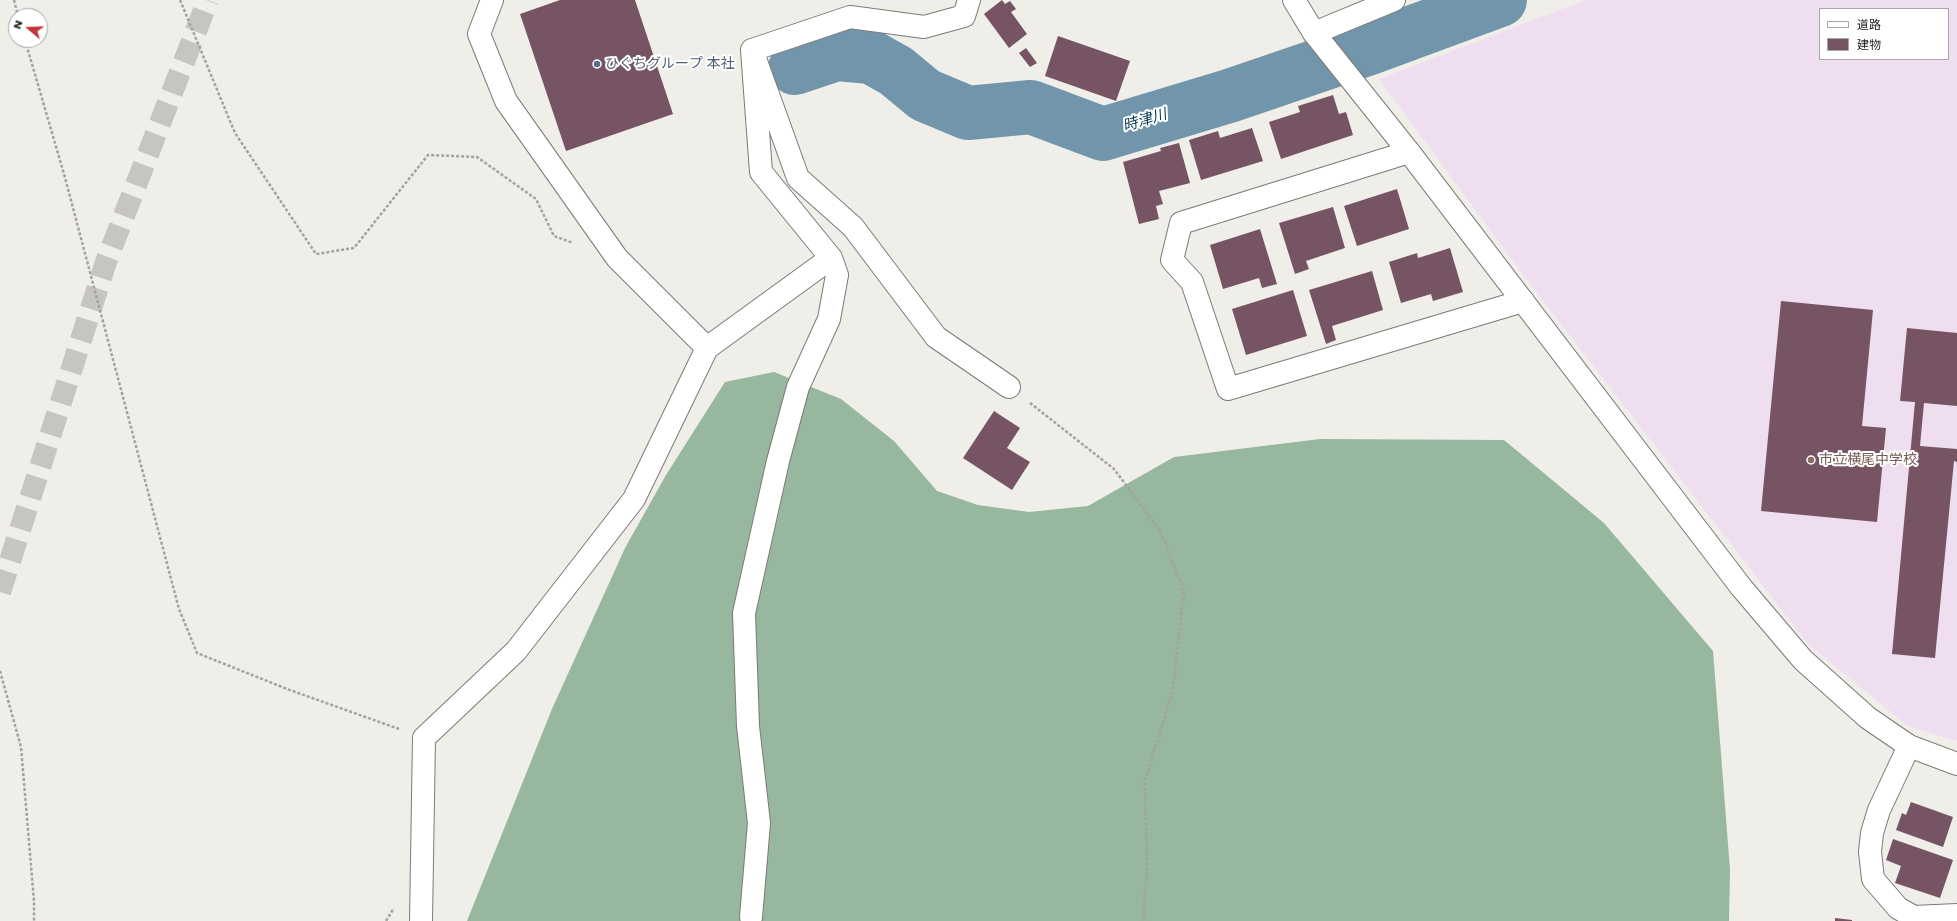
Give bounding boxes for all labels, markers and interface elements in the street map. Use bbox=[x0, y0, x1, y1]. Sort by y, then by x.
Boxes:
north arrow bbox=[8, 8, 48, 48]
legend bbox=[1819, 8, 1949, 60]
text: 道路 bbox=[1857, 16, 1881, 33]
text: N bbox=[9, 18, 27, 31]
text: 建物 bbox=[1857, 36, 1881, 53]
place label: ひぐちグループ 本社 bbox=[605, 56, 735, 72]
marker: ひぐちグループ 本社 bbox=[592, 59, 602, 69]
water label: 時津川 bbox=[1121, 106, 1169, 136]
place label: 市立横尾中学校 bbox=[1819, 452, 1917, 468]
marker: 市立横尾中学校 bbox=[1806, 455, 1816, 465]

